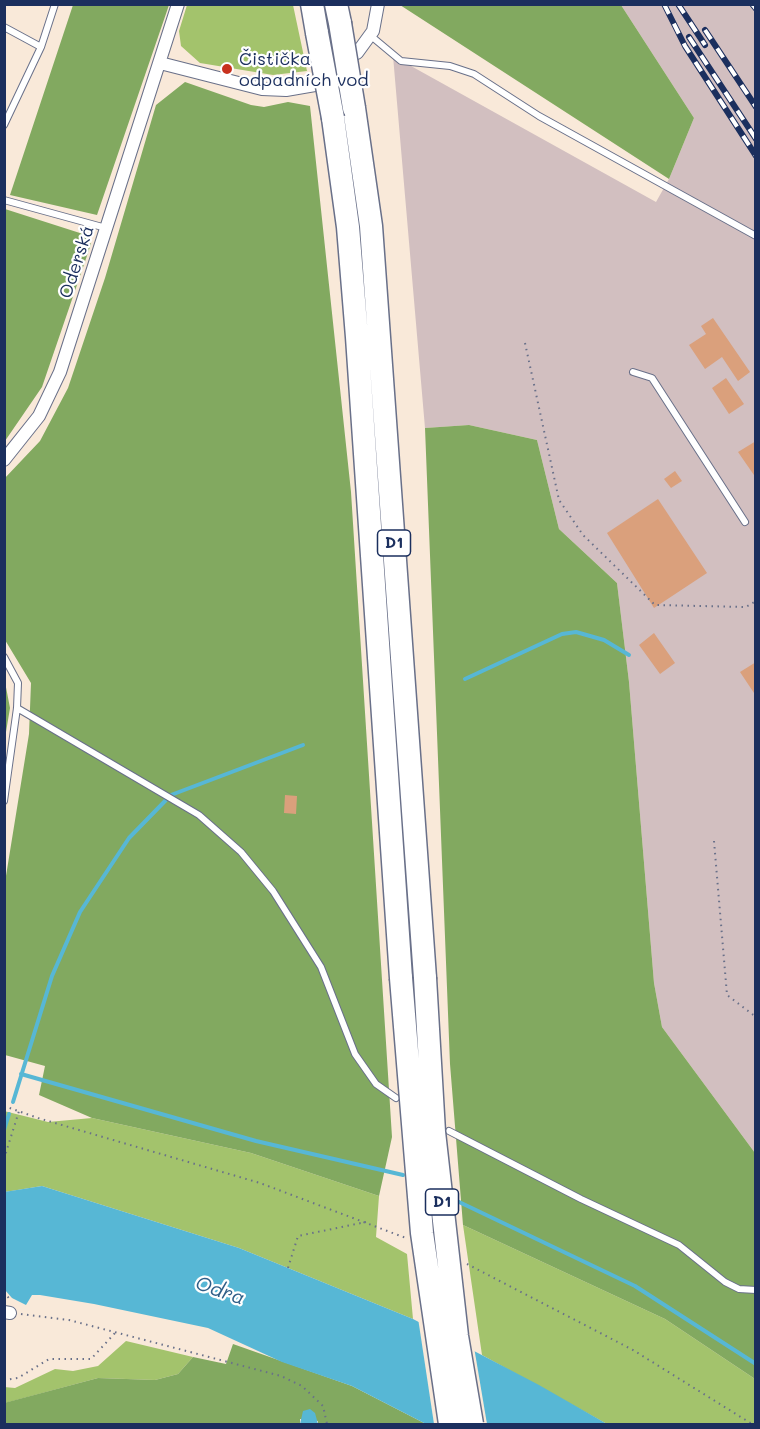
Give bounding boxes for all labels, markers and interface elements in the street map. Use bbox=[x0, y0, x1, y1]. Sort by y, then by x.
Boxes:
place label: Čistička odpadních vod bbox=[239, 48, 369, 90]
marker: Čistička odpadních vod bbox=[220, 62, 234, 76]
street label: Oderská bbox=[55, 223, 99, 301]
road number: D1 bbox=[378, 530, 410, 556]
road number: D1 bbox=[426, 1189, 458, 1215]
water label: Odra bbox=[192, 1271, 248, 1311]

